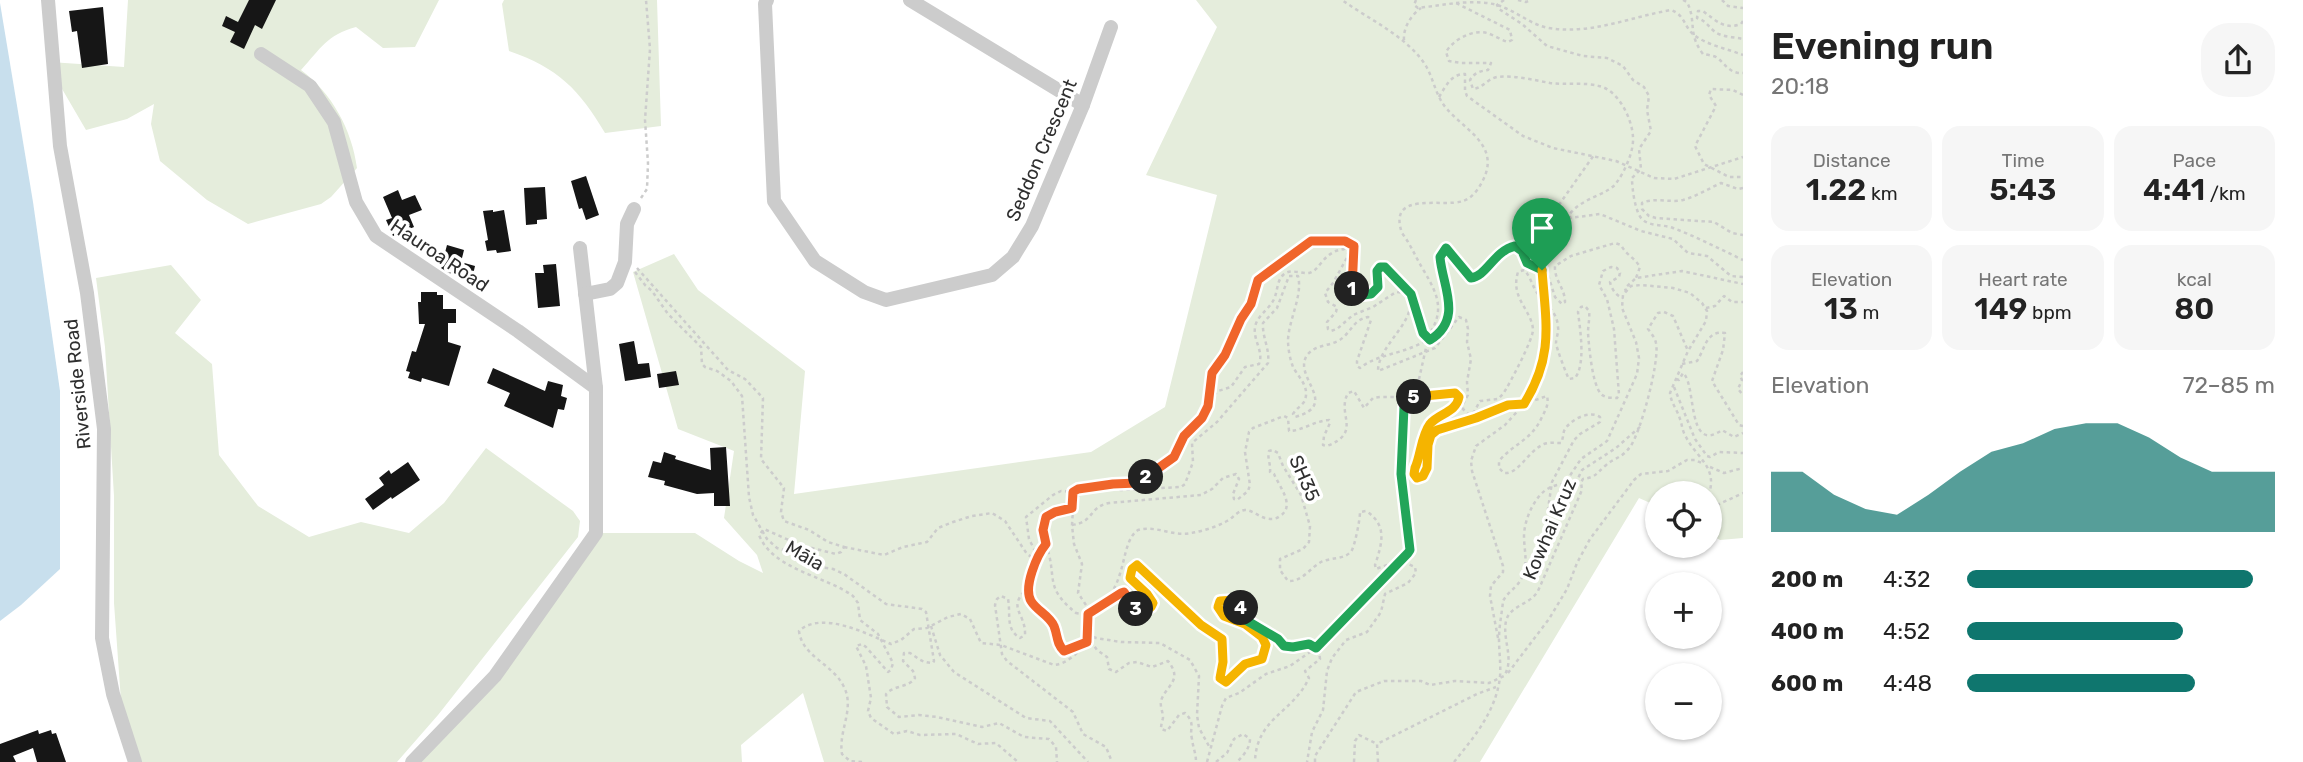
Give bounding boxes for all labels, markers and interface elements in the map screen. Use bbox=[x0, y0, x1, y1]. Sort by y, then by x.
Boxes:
text: Evening run bbox=[1771, 23, 1994, 69]
button: share bbox=[2201, 23, 2275, 97]
text: 20:18 bbox=[1771, 72, 1829, 100]
street label: Seddon Crescent bbox=[1001, 75, 1082, 225]
text: Distance bbox=[1813, 149, 1891, 172]
text: Time bbox=[2001, 149, 2045, 172]
text: Pace bbox=[2173, 149, 2216, 172]
text: 1.22 bbox=[1806, 172, 1866, 208]
text: 5:43 bbox=[1990, 172, 2056, 208]
text: 4:41 bbox=[2143, 172, 2205, 208]
text: km bbox=[1866, 182, 1898, 205]
text: /km bbox=[2205, 182, 2246, 205]
pin bbox=[1512, 198, 1572, 270]
icon: arrive bbox=[1523, 209, 1561, 247]
street label: Hauroa Road bbox=[386, 214, 493, 297]
text: Elevation bbox=[1811, 268, 1892, 291]
text: Heart rate bbox=[1978, 268, 2068, 291]
text: kcal bbox=[2177, 268, 2212, 291]
pin: 1 bbox=[1334, 272, 1370, 306]
text: 1 bbox=[1347, 277, 1356, 300]
text: 13 bbox=[1824, 291, 1858, 327]
text: 149 bbox=[1974, 291, 2027, 327]
text: 80 bbox=[2174, 291, 2214, 327]
text: m bbox=[1858, 301, 1879, 324]
text: bpm bbox=[2027, 301, 2072, 324]
street label: Riverside Road bbox=[59, 318, 96, 450]
text: Elevation bbox=[1771, 371, 1870, 399]
text: 72–85 m bbox=[2183, 371, 2275, 399]
pin: 5 bbox=[1396, 380, 1432, 414]
text: 5 bbox=[1407, 385, 1420, 408]
street label: SH35 bbox=[1284, 452, 1325, 505]
pin: 2 bbox=[1128, 460, 1164, 494]
text: 2 bbox=[1139, 465, 1152, 488]
street label: Kowhai Kruz bbox=[1518, 475, 1581, 583]
map controls bbox=[1645, 481, 1722, 740]
button: locate bbox=[1645, 481, 1722, 558]
street label: Māia bbox=[781, 535, 828, 576]
text: 200 m bbox=[1771, 565, 1843, 593]
text: 4:32 bbox=[1883, 565, 1931, 593]
button: + bbox=[1645, 572, 1722, 649]
pin: 4 bbox=[1224, 590, 1258, 626]
pin: 3 bbox=[1118, 592, 1154, 626]
text: 4 bbox=[1234, 596, 1247, 619]
text: 3 bbox=[1129, 597, 1142, 620]
text: 400 m bbox=[1771, 617, 1844, 645]
text: 4:52 bbox=[1883, 617, 1930, 645]
button: − bbox=[1645, 663, 1722, 740]
text: 600 m bbox=[1771, 669, 1843, 697]
text: 4:48 bbox=[1883, 669, 1932, 697]

